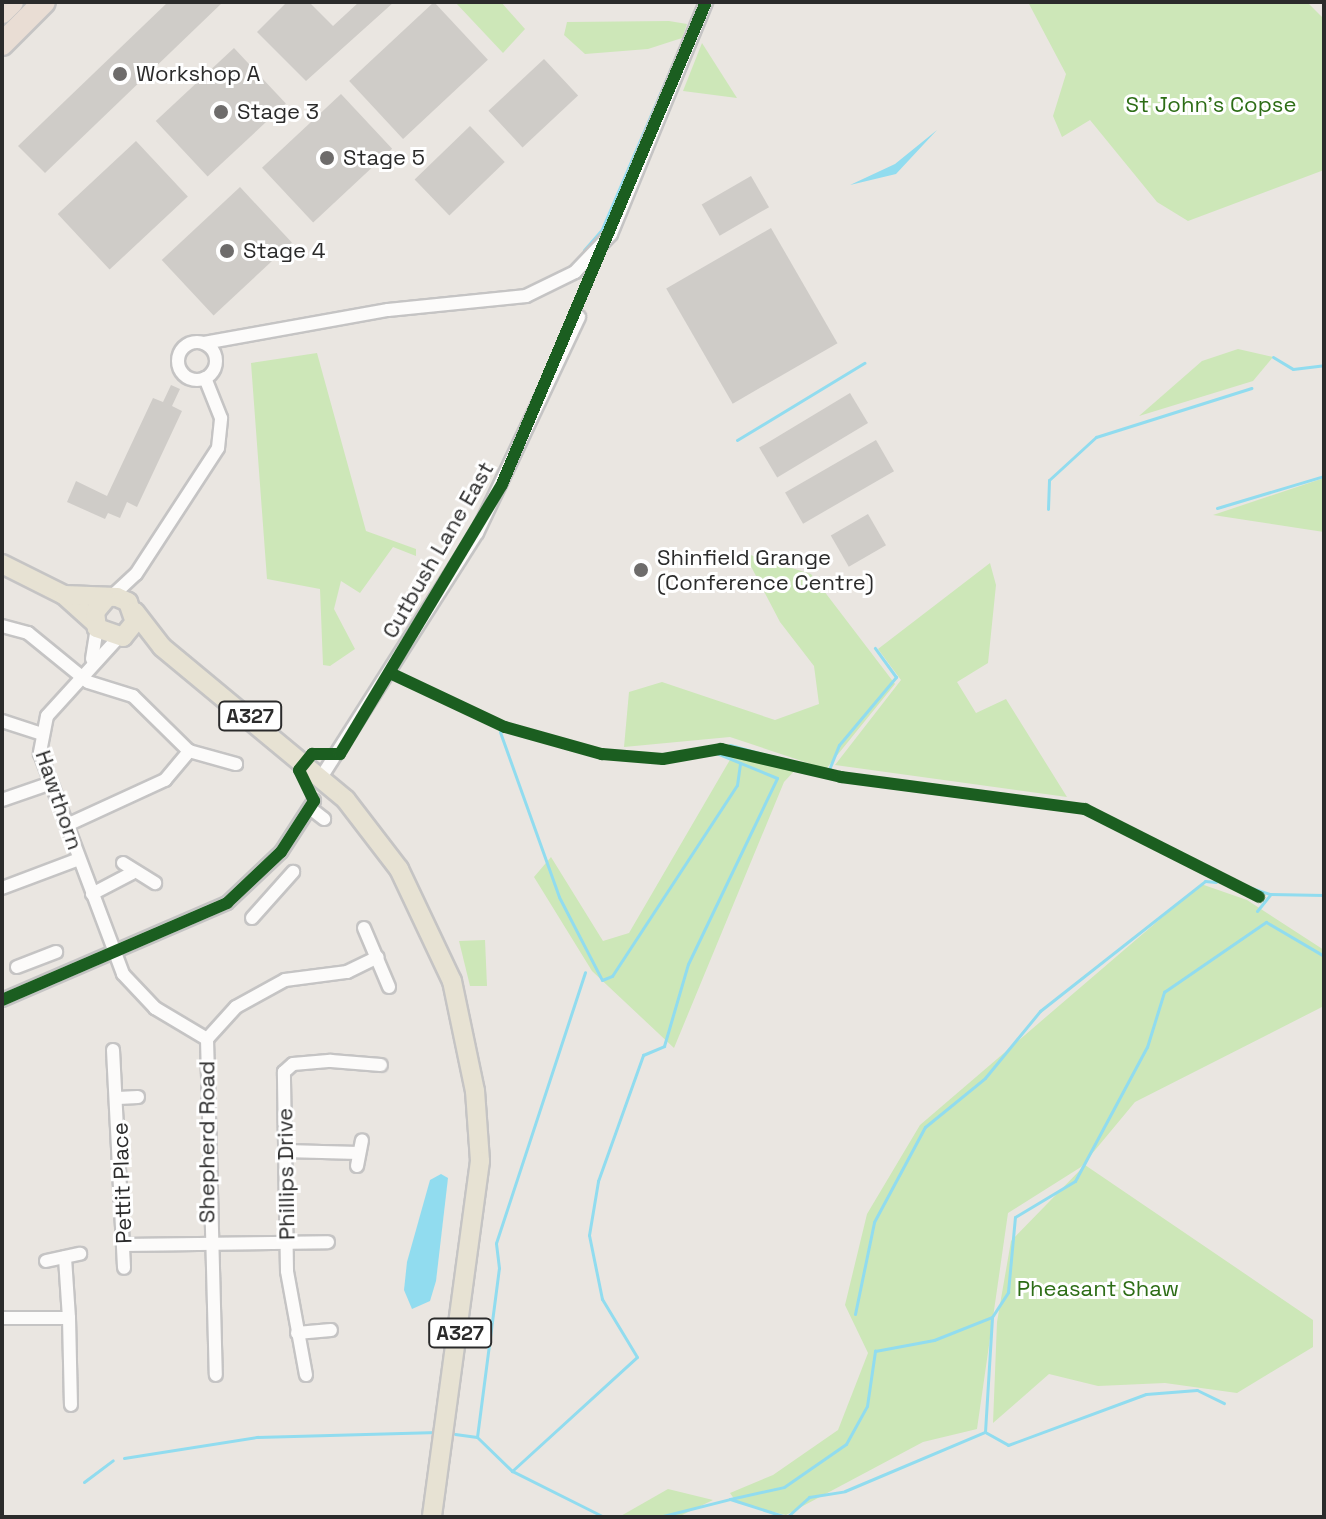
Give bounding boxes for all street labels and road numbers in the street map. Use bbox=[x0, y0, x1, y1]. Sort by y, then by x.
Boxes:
street label: Cutbush Lane East bbox=[377, 457, 499, 643]
road number: A327 bbox=[218, 700, 282, 732]
street label: Hawthorn bbox=[30, 747, 88, 853]
street label: Shepherd Road bbox=[194, 1061, 220, 1223]
street label: Phillips Drive bbox=[272, 1108, 300, 1240]
street label: Pettit Place bbox=[107, 1122, 137, 1244]
road number: A327 bbox=[428, 1317, 492, 1349]

